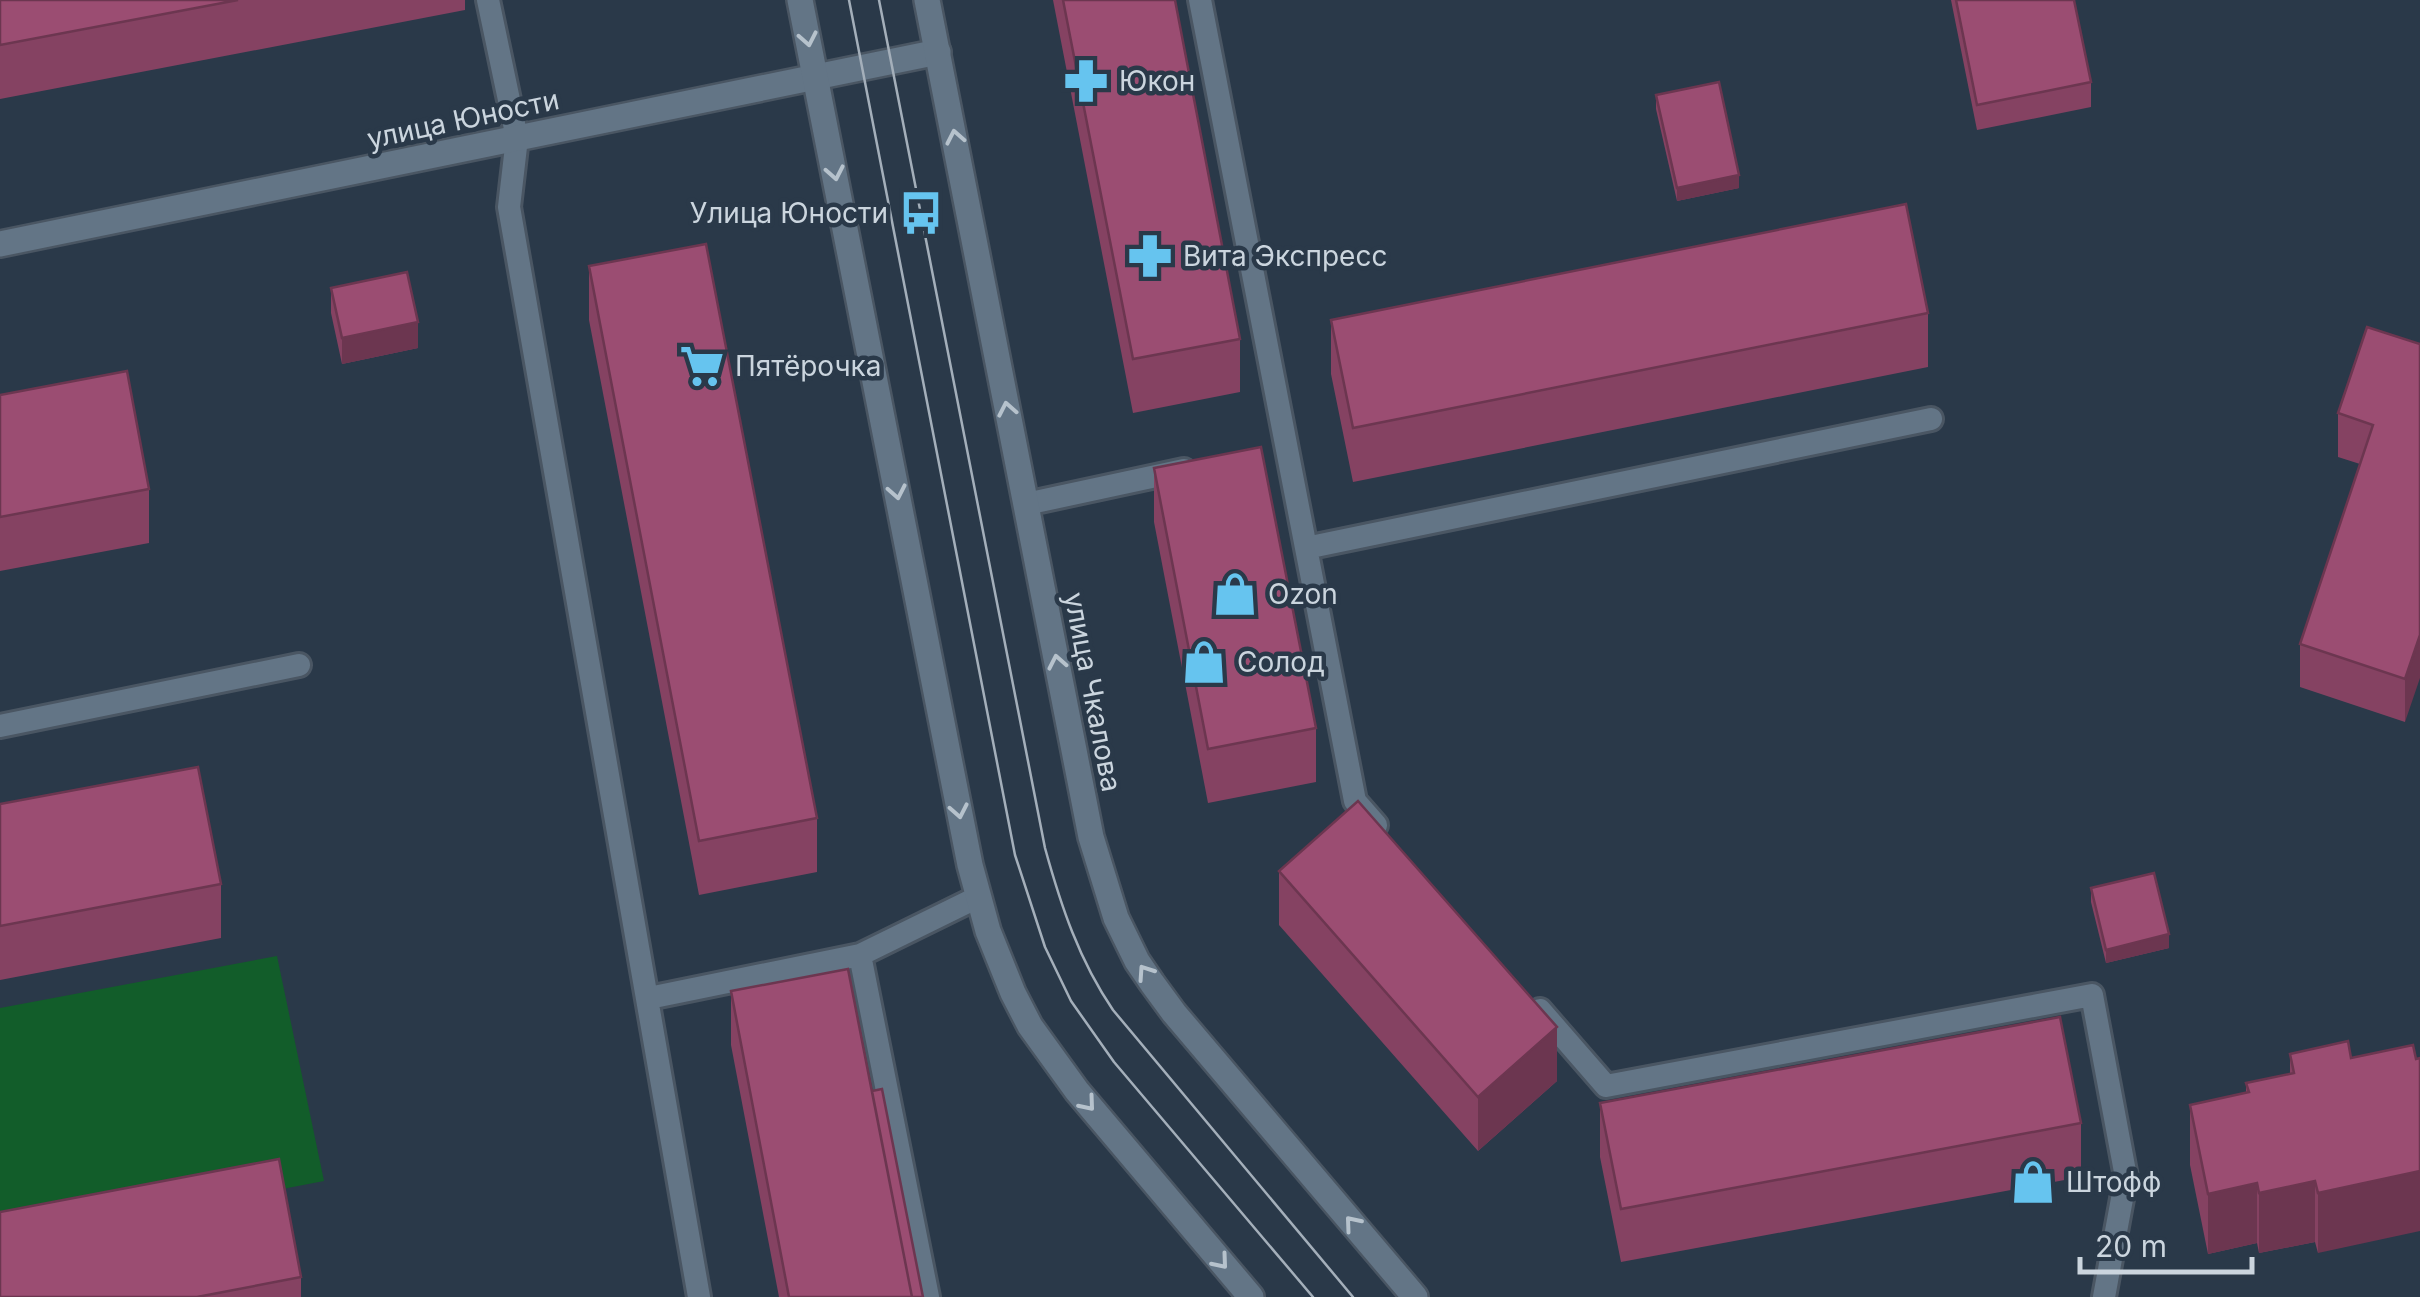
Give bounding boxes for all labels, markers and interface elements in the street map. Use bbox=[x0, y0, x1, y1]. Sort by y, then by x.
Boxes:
one-way arrow bbox=[797, 31, 818, 47]
pharmacy icon: Юкон bbox=[1062, 57, 1110, 105]
place label: Юкон bbox=[1119, 64, 1195, 98]
street label: улица Юности bbox=[364, 82, 562, 156]
one-way arrow bbox=[945, 129, 966, 146]
one-way arrow bbox=[823, 164, 844, 181]
bus stop icon: Улица Юности bbox=[897, 189, 945, 237]
place label: Улица Юности bbox=[690, 196, 888, 230]
pharmacy icon: Вита Экспресс bbox=[1126, 232, 1174, 280]
place label: Вита Экспресс bbox=[1183, 239, 1387, 273]
supermarket icon: Пятёрочка bbox=[678, 342, 726, 390]
place label: Пятёрочка bbox=[735, 349, 882, 383]
one-way arrow bbox=[997, 401, 1018, 417]
one-way arrow bbox=[886, 484, 907, 500]
shop icon: Ozon bbox=[1211, 570, 1259, 618]
place label: Ozon bbox=[1268, 577, 1338, 611]
street label: улица Чкалова bbox=[1057, 589, 1129, 795]
shop icon: Солод bbox=[1180, 638, 1228, 686]
place label: Солод bbox=[1237, 645, 1325, 679]
one-way arrow bbox=[1047, 654, 1068, 671]
one-way arrow bbox=[948, 802, 969, 819]
one-way arrow bbox=[1139, 965, 1157, 984]
one-way arrow bbox=[1076, 1093, 1094, 1111]
shop icon: Штофф bbox=[2009, 1158, 2057, 1206]
place label: Штофф bbox=[2066, 1165, 2161, 1199]
scale bar bbox=[2080, 1212, 2252, 1274]
one-way arrow bbox=[1346, 1216, 1364, 1234]
text: 20 m bbox=[2095, 1228, 2167, 1264]
one-way arrow bbox=[1210, 1250, 1228, 1269]

